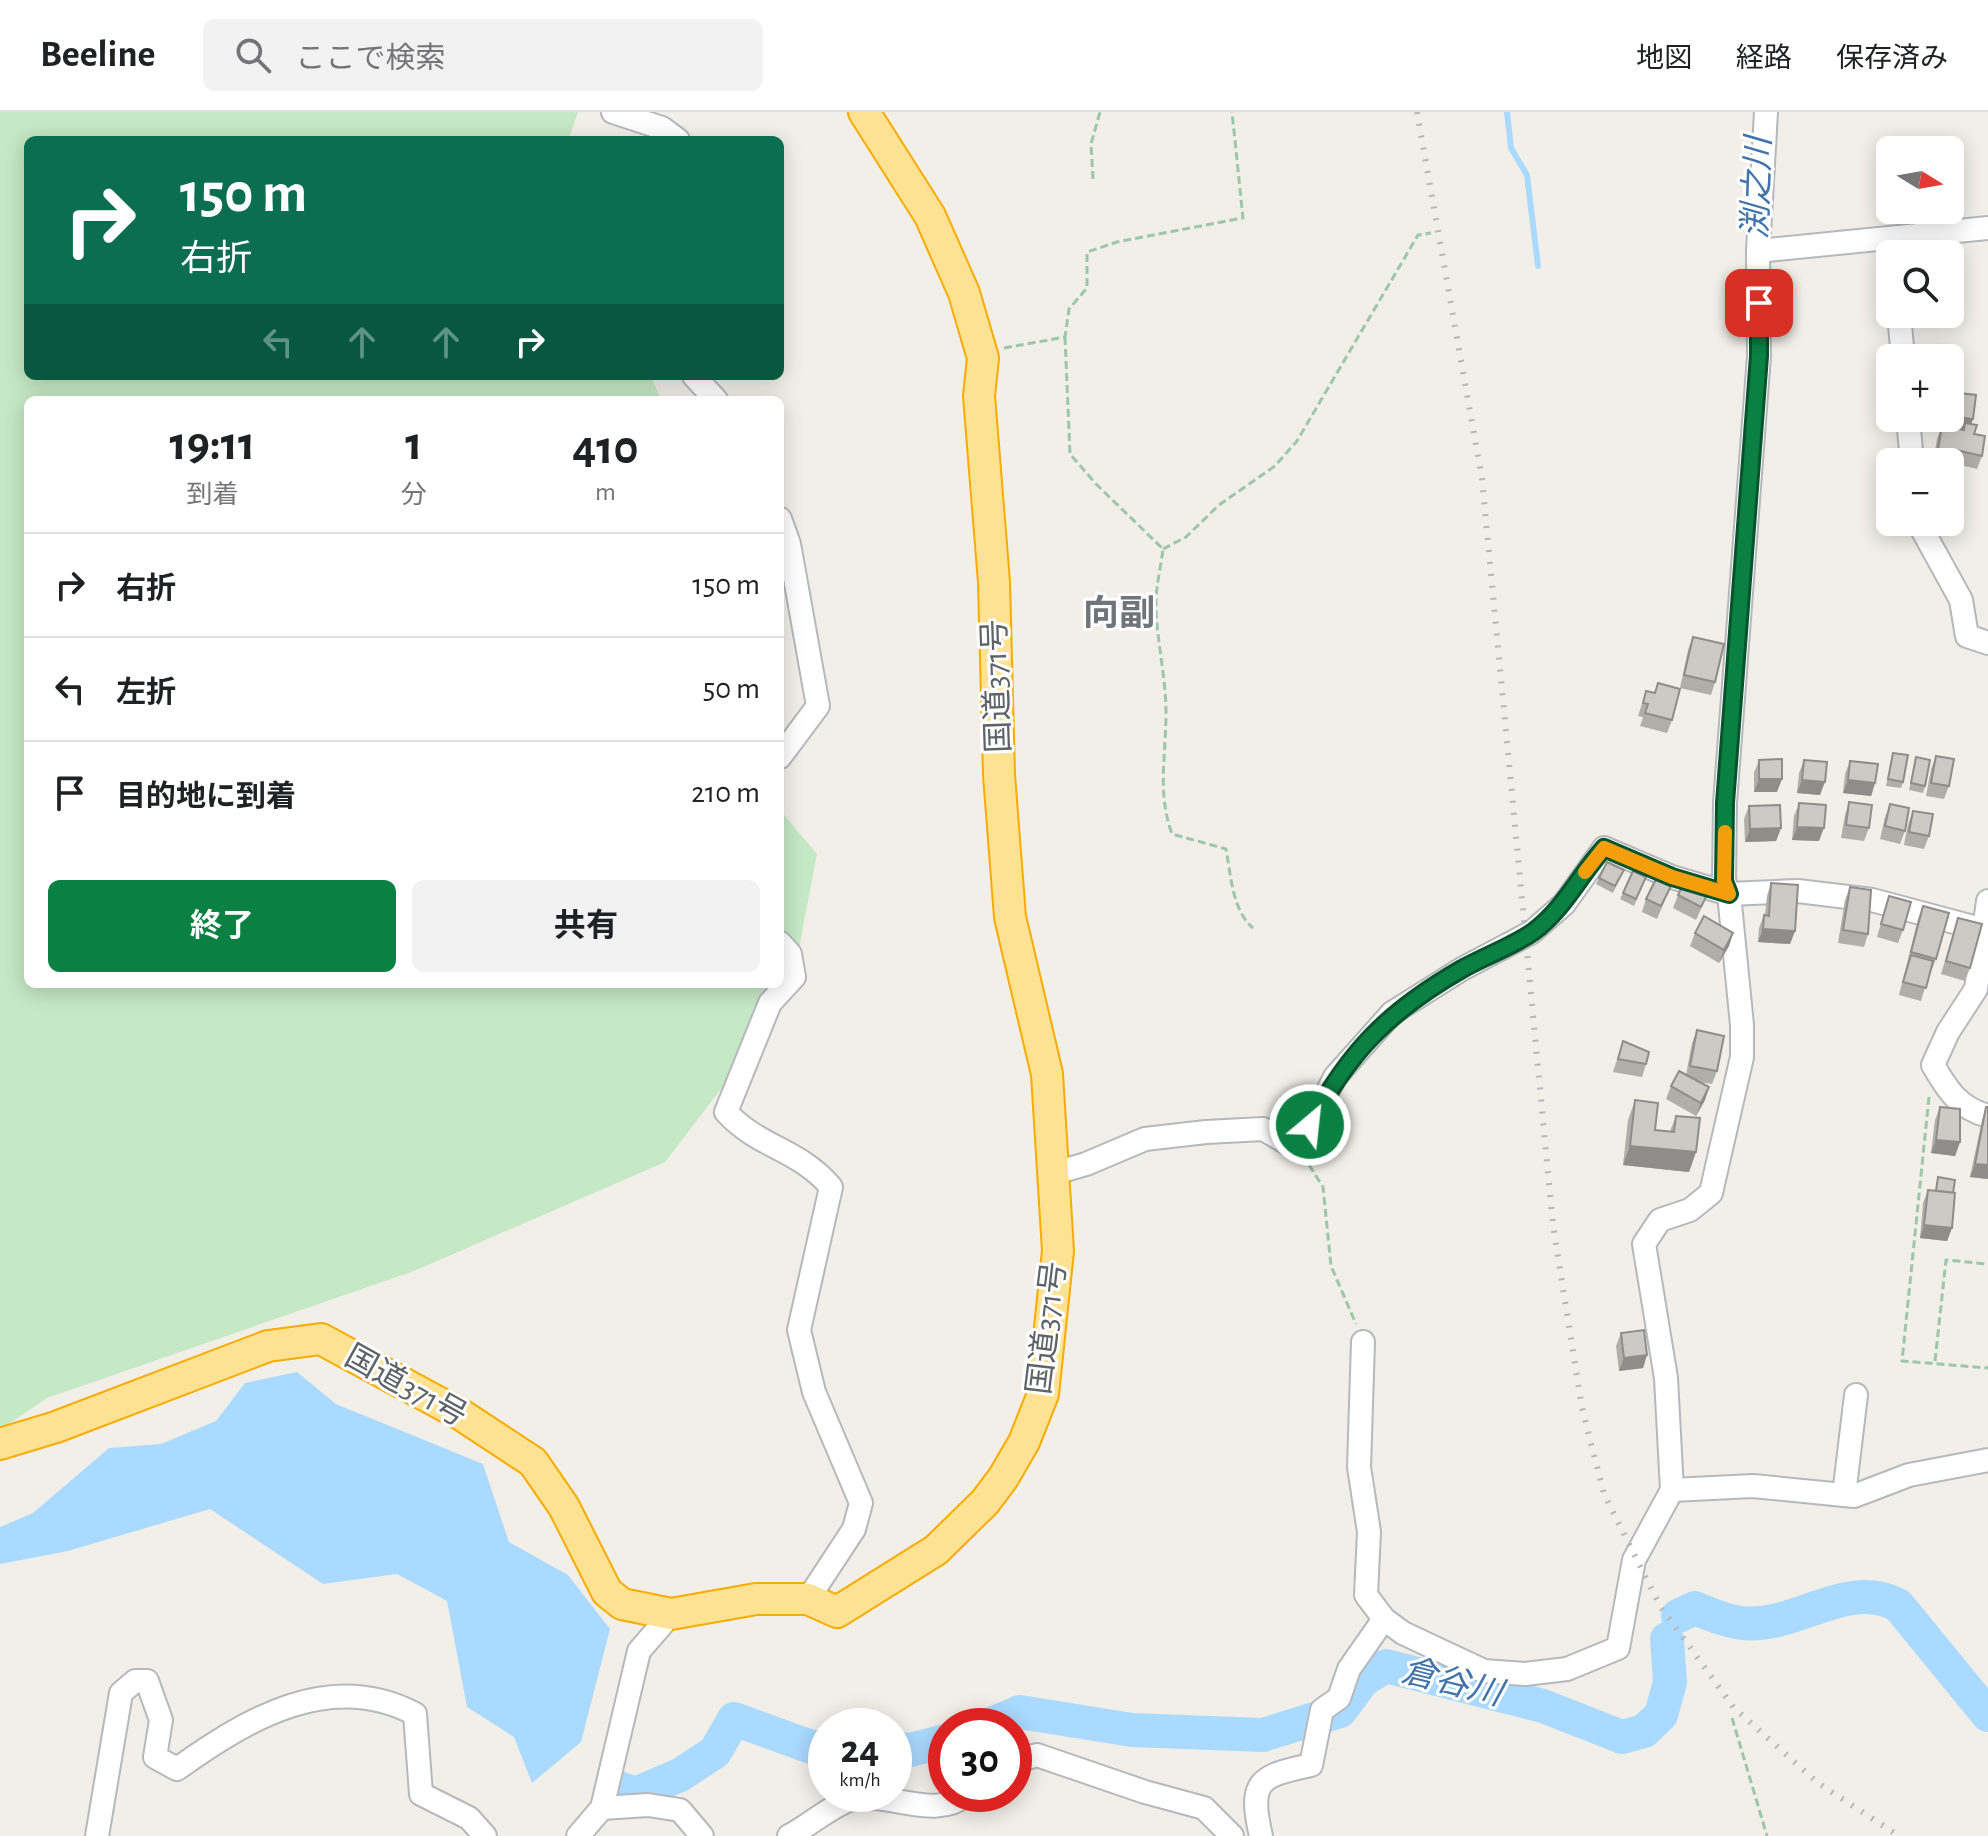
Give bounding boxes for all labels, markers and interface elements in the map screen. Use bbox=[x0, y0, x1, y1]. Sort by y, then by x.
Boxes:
search box bbox=[203, 19, 763, 91]
icon: search bbox=[231, 33, 275, 77]
text: Beeline bbox=[40, 36, 155, 74]
text: ここで検索 bbox=[295, 44, 445, 74]
text: 地図 bbox=[1636, 45, 1692, 73]
text: 経路 bbox=[1736, 45, 1792, 73]
text: 保存済み bbox=[1836, 45, 1948, 73]
water label: 渕之川 bbox=[1737, 133, 1777, 240]
north arrow bbox=[1876, 136, 1964, 224]
map controls bbox=[1876, 136, 1964, 536]
text: 150 m bbox=[180, 166, 307, 222]
icon: right bbox=[48, 168, 152, 272]
button: search bbox=[1876, 240, 1964, 328]
text: 右折 bbox=[180, 241, 252, 277]
pin bbox=[1725, 269, 1793, 337]
icon: arrive bbox=[1737, 281, 1781, 325]
icon: left bbox=[256, 320, 300, 364]
icon: ahead bbox=[340, 320, 384, 364]
icon: ahead bbox=[424, 320, 468, 364]
icon: right bbox=[508, 320, 552, 364]
button: + bbox=[1876, 344, 1964, 432]
text: 19:11 bbox=[169, 421, 255, 469]
text: 1 bbox=[405, 421, 422, 469]
text: 410 bbox=[572, 425, 639, 473]
button: − bbox=[1876, 448, 1964, 536]
text: m bbox=[595, 479, 616, 505]
text: 到着 bbox=[186, 482, 238, 508]
text: 分 bbox=[401, 482, 427, 508]
icon: right bbox=[48, 563, 92, 607]
text: 150 m bbox=[692, 570, 760, 600]
text: 右折 bbox=[116, 574, 176, 604]
district label: 向副 bbox=[1083, 594, 1155, 632]
street label: 国道371号 bbox=[977, 619, 1015, 753]
icon: left bbox=[48, 667, 92, 711]
text: 50 m bbox=[703, 674, 760, 704]
text: 左折 bbox=[116, 678, 176, 708]
icon: arrive bbox=[48, 771, 92, 815]
text: 210 m bbox=[691, 778, 760, 808]
text: 目的地に到着 bbox=[116, 782, 296, 812]
button: 終了 bbox=[48, 880, 396, 972]
button: 共有 bbox=[412, 880, 760, 972]
position arrow bbox=[1268, 1083, 1352, 1167]
street label: 国道371号 bbox=[1021, 1260, 1071, 1396]
street label: 国道371号 bbox=[340, 1338, 473, 1432]
water label: 倉谷川 bbox=[1398, 1652, 1509, 1713]
speed limit sign: 30 bbox=[928, 1708, 1032, 1812]
text: 24 bbox=[841, 1730, 879, 1770]
text: km/h bbox=[839, 1770, 881, 1790]

